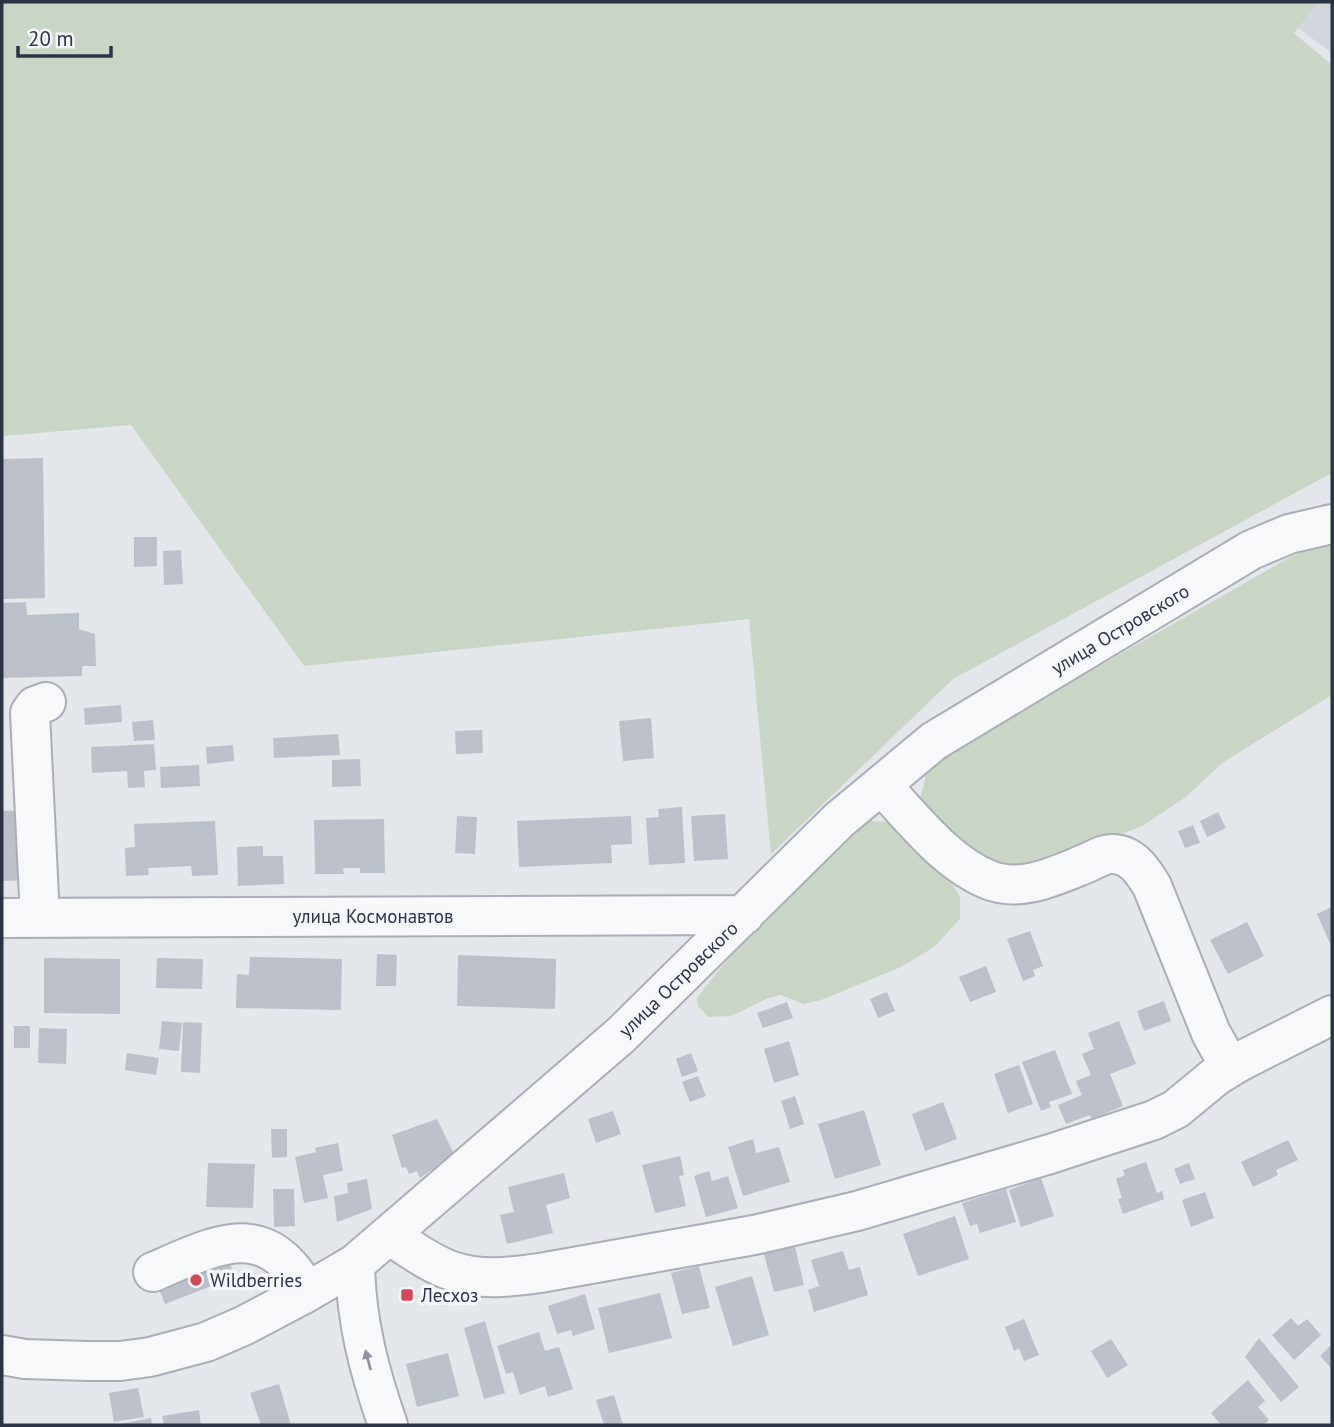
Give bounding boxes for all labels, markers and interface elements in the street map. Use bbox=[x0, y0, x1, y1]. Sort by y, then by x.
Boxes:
scale bar bbox=[18, 14, 110, 58]
text: 20 m bbox=[28, 25, 74, 52]
street label: улица Островского bbox=[1047, 578, 1193, 680]
street label: улица Космонавтов bbox=[292, 904, 454, 928]
street label: улица Островского bbox=[613, 916, 743, 1042]
place label: Wildberries bbox=[210, 1268, 302, 1292]
marker: Wildberries bbox=[188, 1272, 204, 1288]
place label: Лесхоз bbox=[420, 1283, 479, 1307]
marker: Лесхоз bbox=[399, 1287, 415, 1303]
one-way arrow bbox=[362, 1349, 373, 1371]

